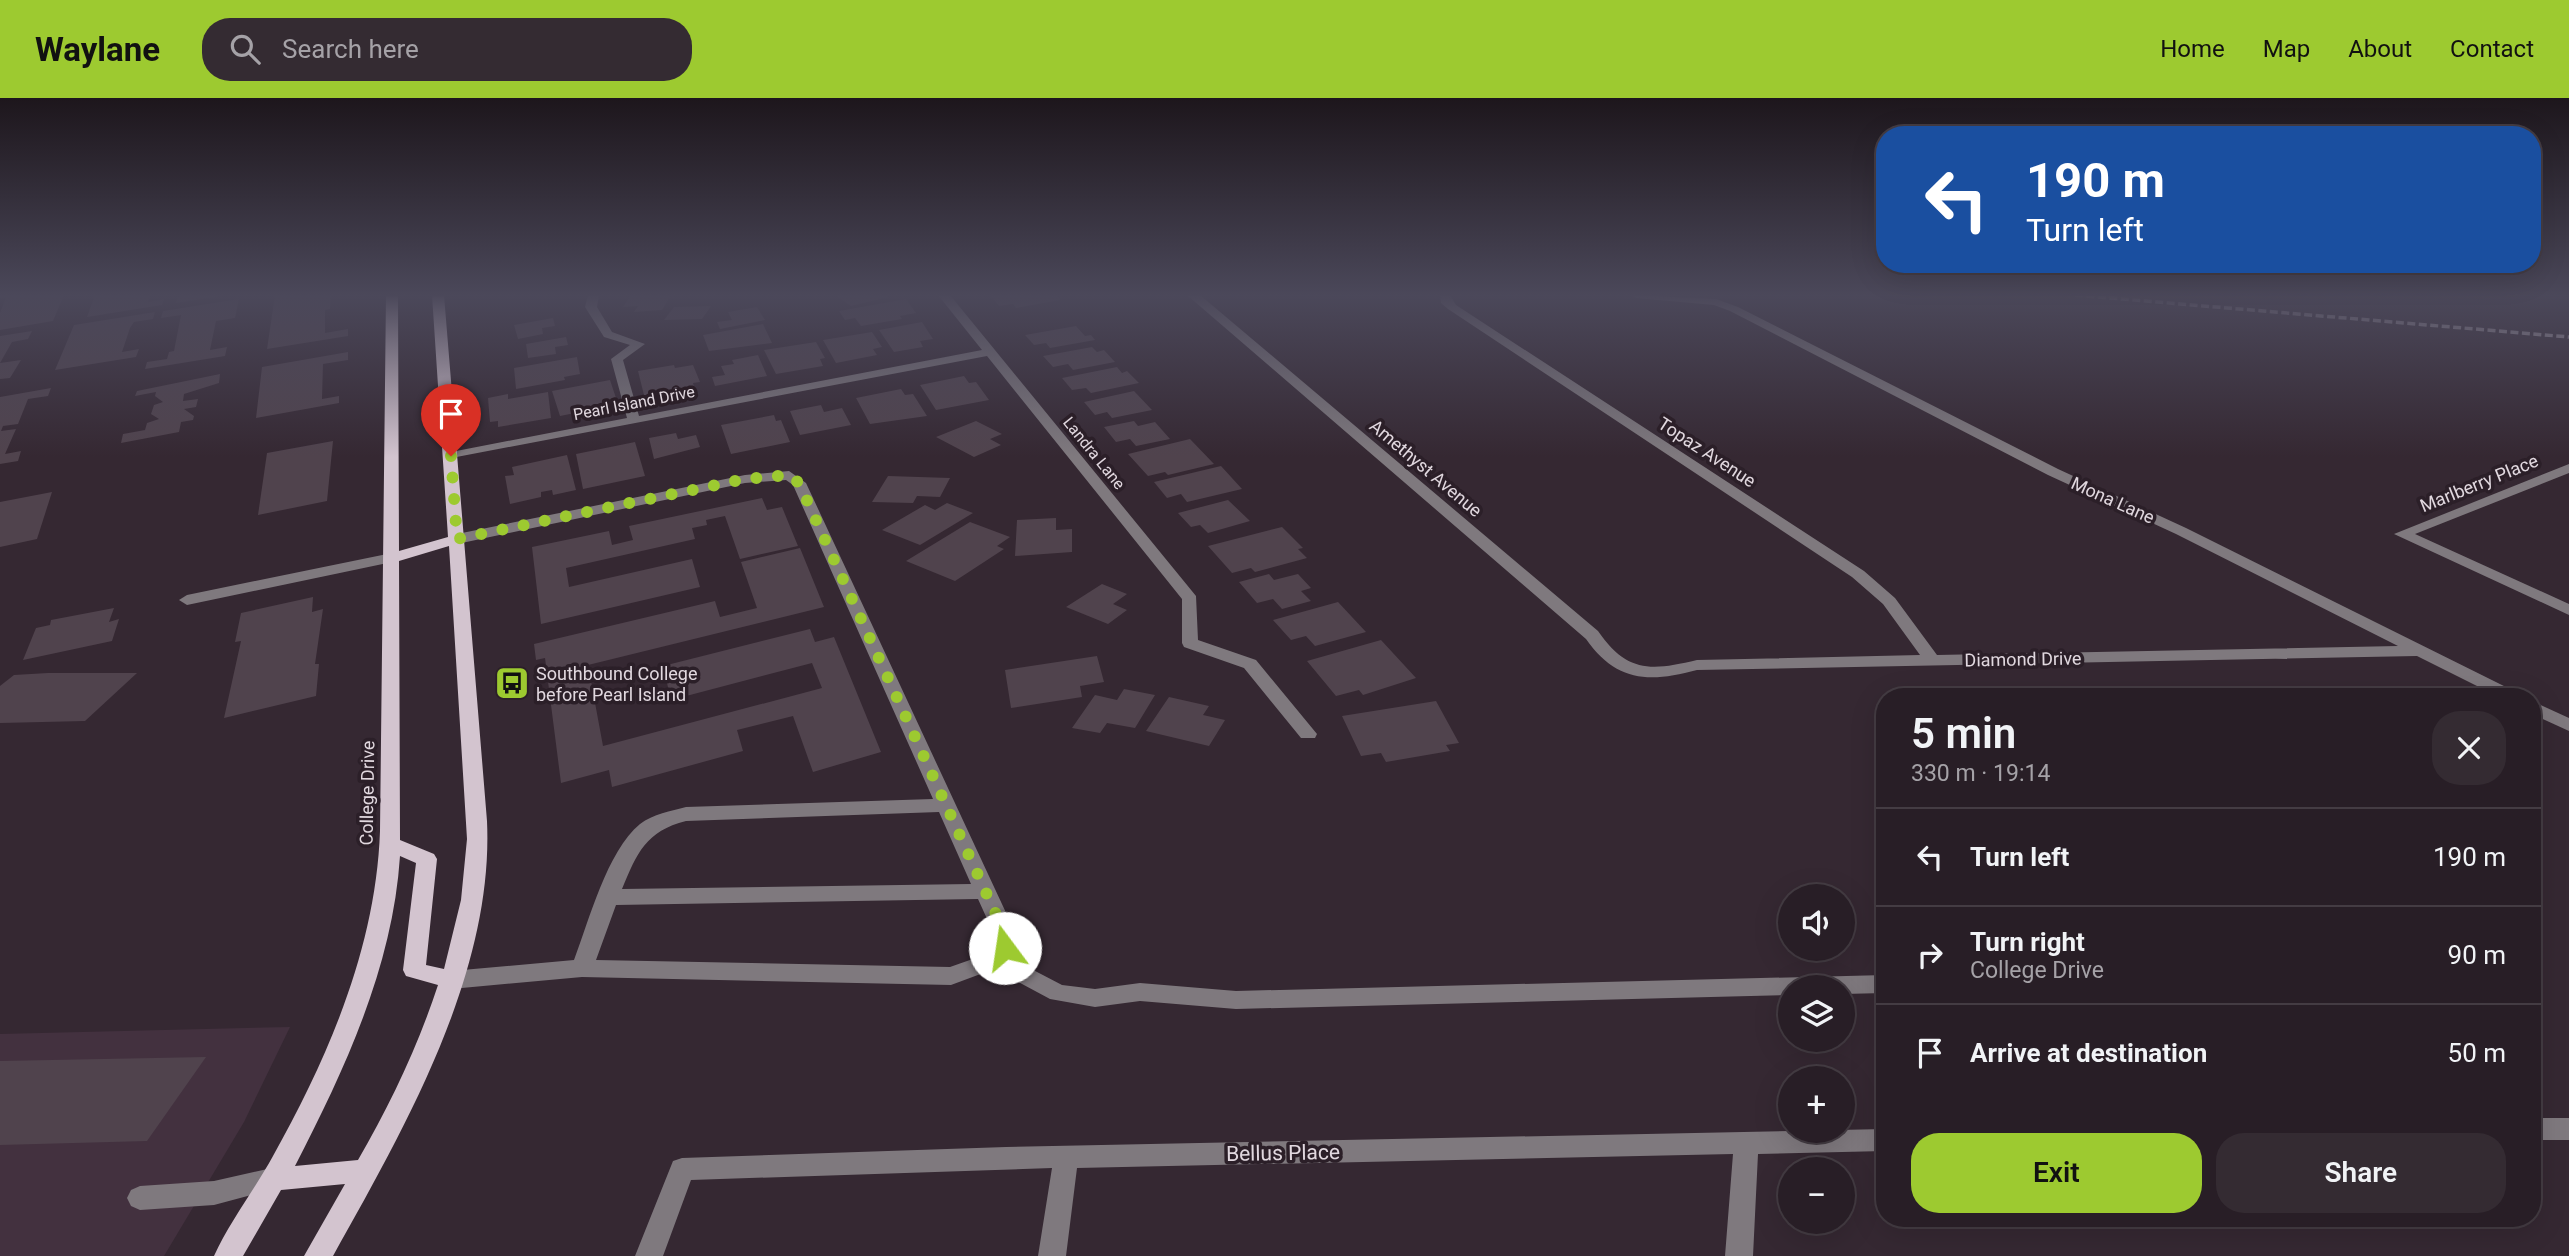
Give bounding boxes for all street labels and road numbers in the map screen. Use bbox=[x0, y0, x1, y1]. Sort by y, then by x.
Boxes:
street label: Pearl Island Drive bbox=[572, 382, 696, 424]
street label: Landra Lane bbox=[1059, 413, 1129, 493]
street label: Topaz Avenue bbox=[1654, 413, 1760, 491]
street label: Amethyst Avenue bbox=[1366, 415, 1486, 521]
street label: Marlberry Place bbox=[2417, 450, 2541, 516]
street label: Mona Lane bbox=[2068, 472, 2158, 528]
street label: Diamond Drive bbox=[1964, 647, 2082, 671]
street label: College Drive bbox=[356, 740, 378, 846]
street label: Bellus Place bbox=[1226, 1140, 1340, 1166]

